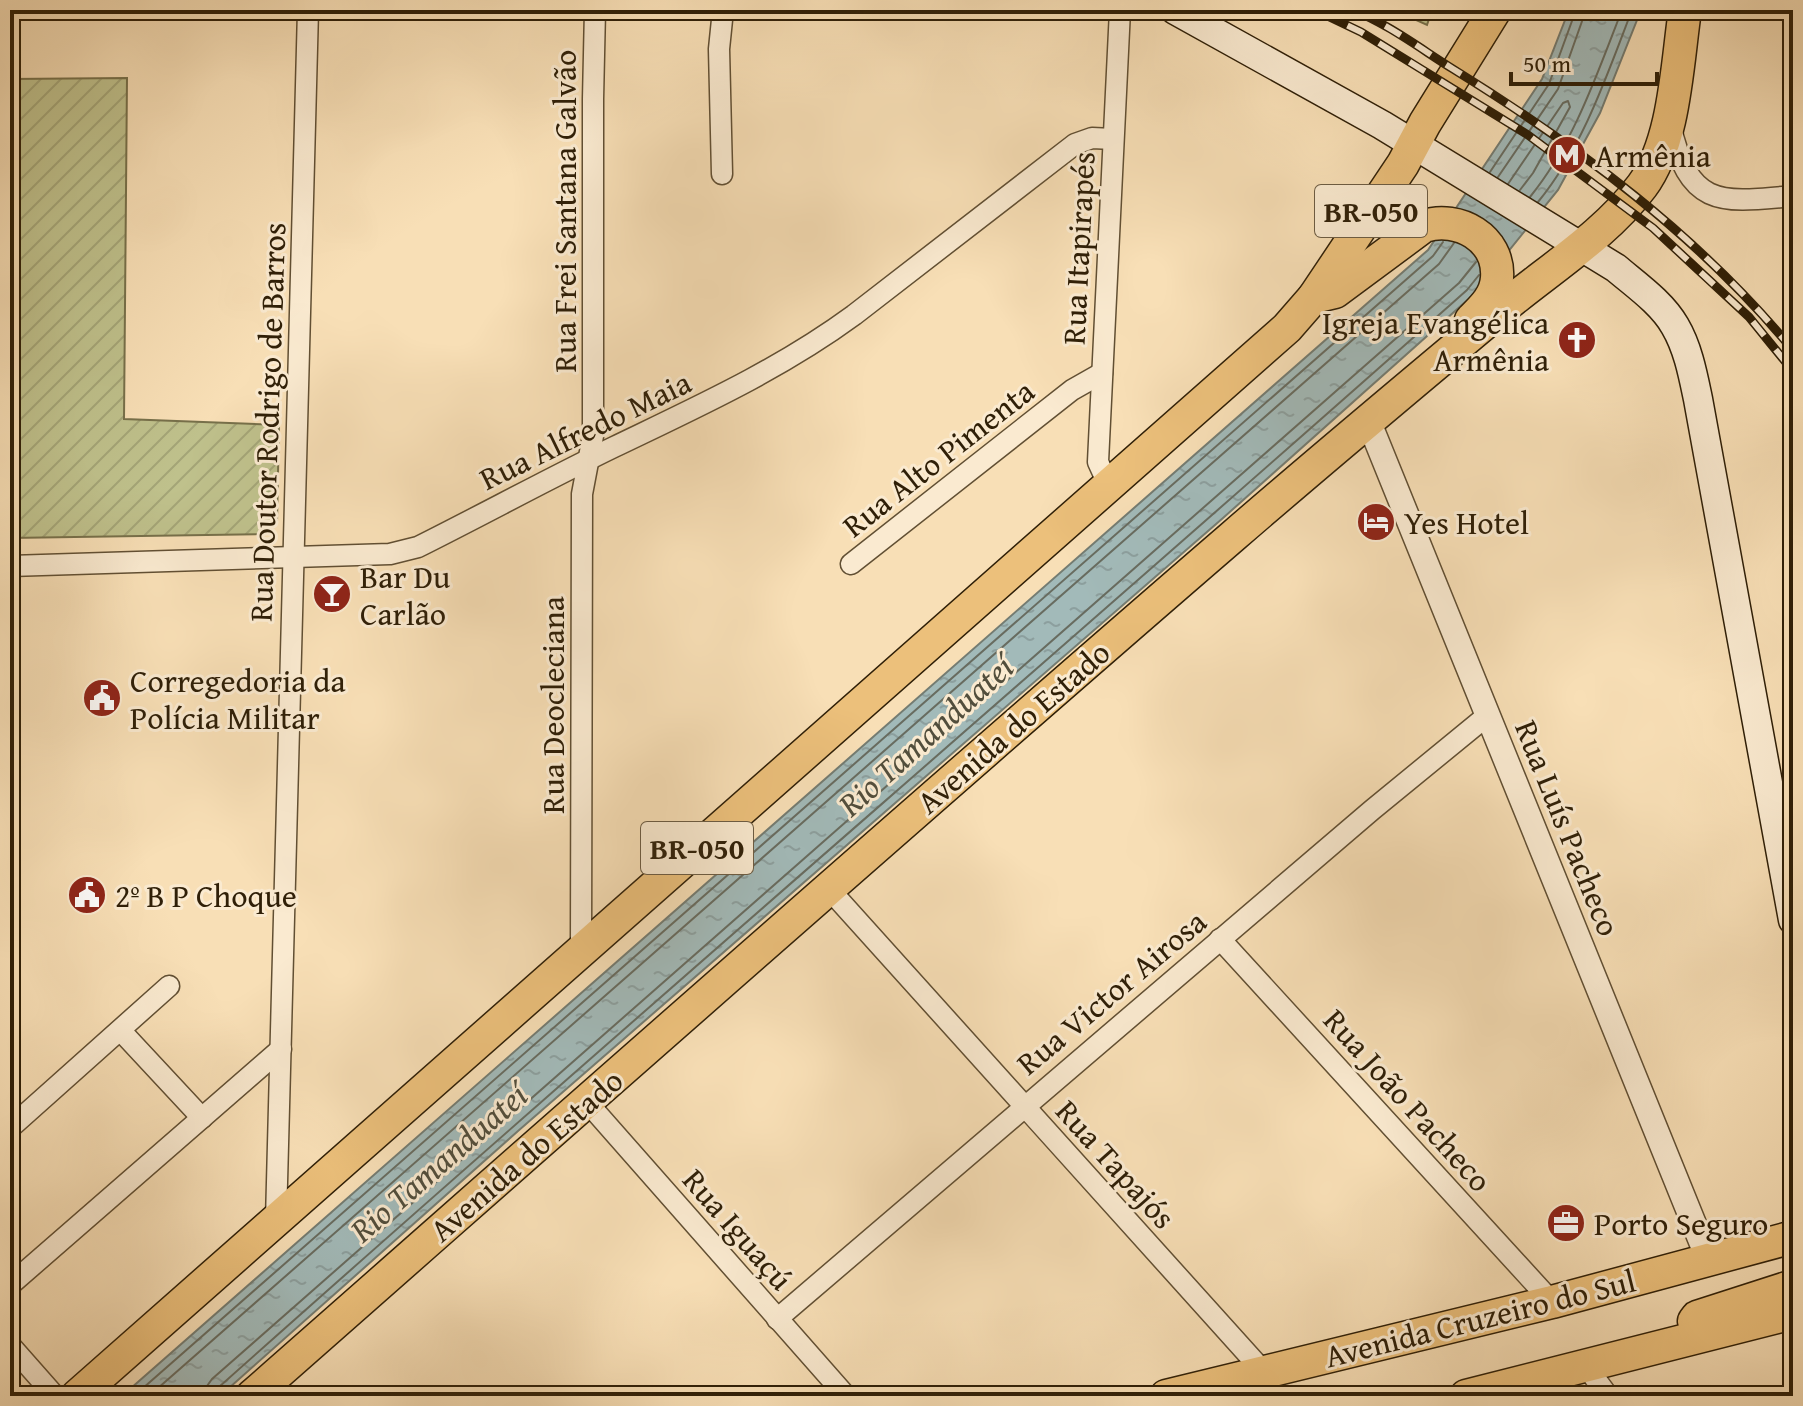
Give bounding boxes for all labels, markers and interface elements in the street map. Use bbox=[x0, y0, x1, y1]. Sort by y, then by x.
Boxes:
scale bar bbox=[1511, 36, 1657, 86]
text: 50 m bbox=[1523, 46, 1571, 81]
street label: Rua Frei Santana Galvão bbox=[541, 50, 588, 372]
place label: Armênia bbox=[1595, 132, 1711, 179]
metro station icon: Armênia bbox=[1546, 134, 1588, 176]
street label: Rua Itapirapés bbox=[1049, 150, 1107, 346]
road number: BR-050 bbox=[1315, 185, 1427, 237]
street label: Rua Doutor Rodrigo de Barros bbox=[237, 222, 297, 622]
place label: Igreja Evangélica Armênia bbox=[1322, 299, 1549, 383]
church icon: Igreja Evangélica Armênia bbox=[1556, 319, 1598, 361]
street label: Rua Alfredo Maia bbox=[471, 358, 699, 502]
street label: Rua Alto Pimenta bbox=[832, 368, 1044, 548]
place label: Yes Hotel bbox=[1404, 499, 1529, 546]
hotel icon: Yes Hotel bbox=[1355, 501, 1397, 543]
place label: Bar Du Carlão bbox=[360, 553, 451, 637]
bar icon: Bar Du Carlão bbox=[311, 573, 353, 615]
street label: Rua Deocleciana bbox=[529, 596, 576, 814]
street label: Avenida do Estado bbox=[906, 629, 1120, 825]
water label: Rio Tamanduateí bbox=[826, 641, 1026, 828]
place label: Corregedoria da Polícia Militar bbox=[130, 657, 346, 741]
public building icon: Corregedoria da Polícia Militar bbox=[81, 677, 123, 719]
street label: Rua Luís Pacheco bbox=[1503, 713, 1633, 943]
road number: BR-050 bbox=[641, 822, 753, 874]
place label: 2º B P Choque bbox=[115, 872, 297, 919]
public building icon: 2º B P Choque bbox=[66, 874, 108, 916]
street label: Rua Victor Airosa bbox=[1006, 898, 1216, 1086]
street label: Rua João Pacheco bbox=[1313, 998, 1503, 1202]
street label: Avenida do Estado bbox=[419, 1057, 633, 1253]
water label: Rio Tamanduateí bbox=[338, 1069, 540, 1254]
street label: Rua Tapajós bbox=[1045, 1089, 1187, 1239]
street label: Rua Iguaçú bbox=[672, 1158, 805, 1301]
place label: Porto Seguro bbox=[1594, 1200, 1768, 1247]
office icon: Porto Seguro bbox=[1545, 1202, 1587, 1244]
street label: Avenida Cruzeiro do Sul bbox=[1320, 1257, 1640, 1379]

